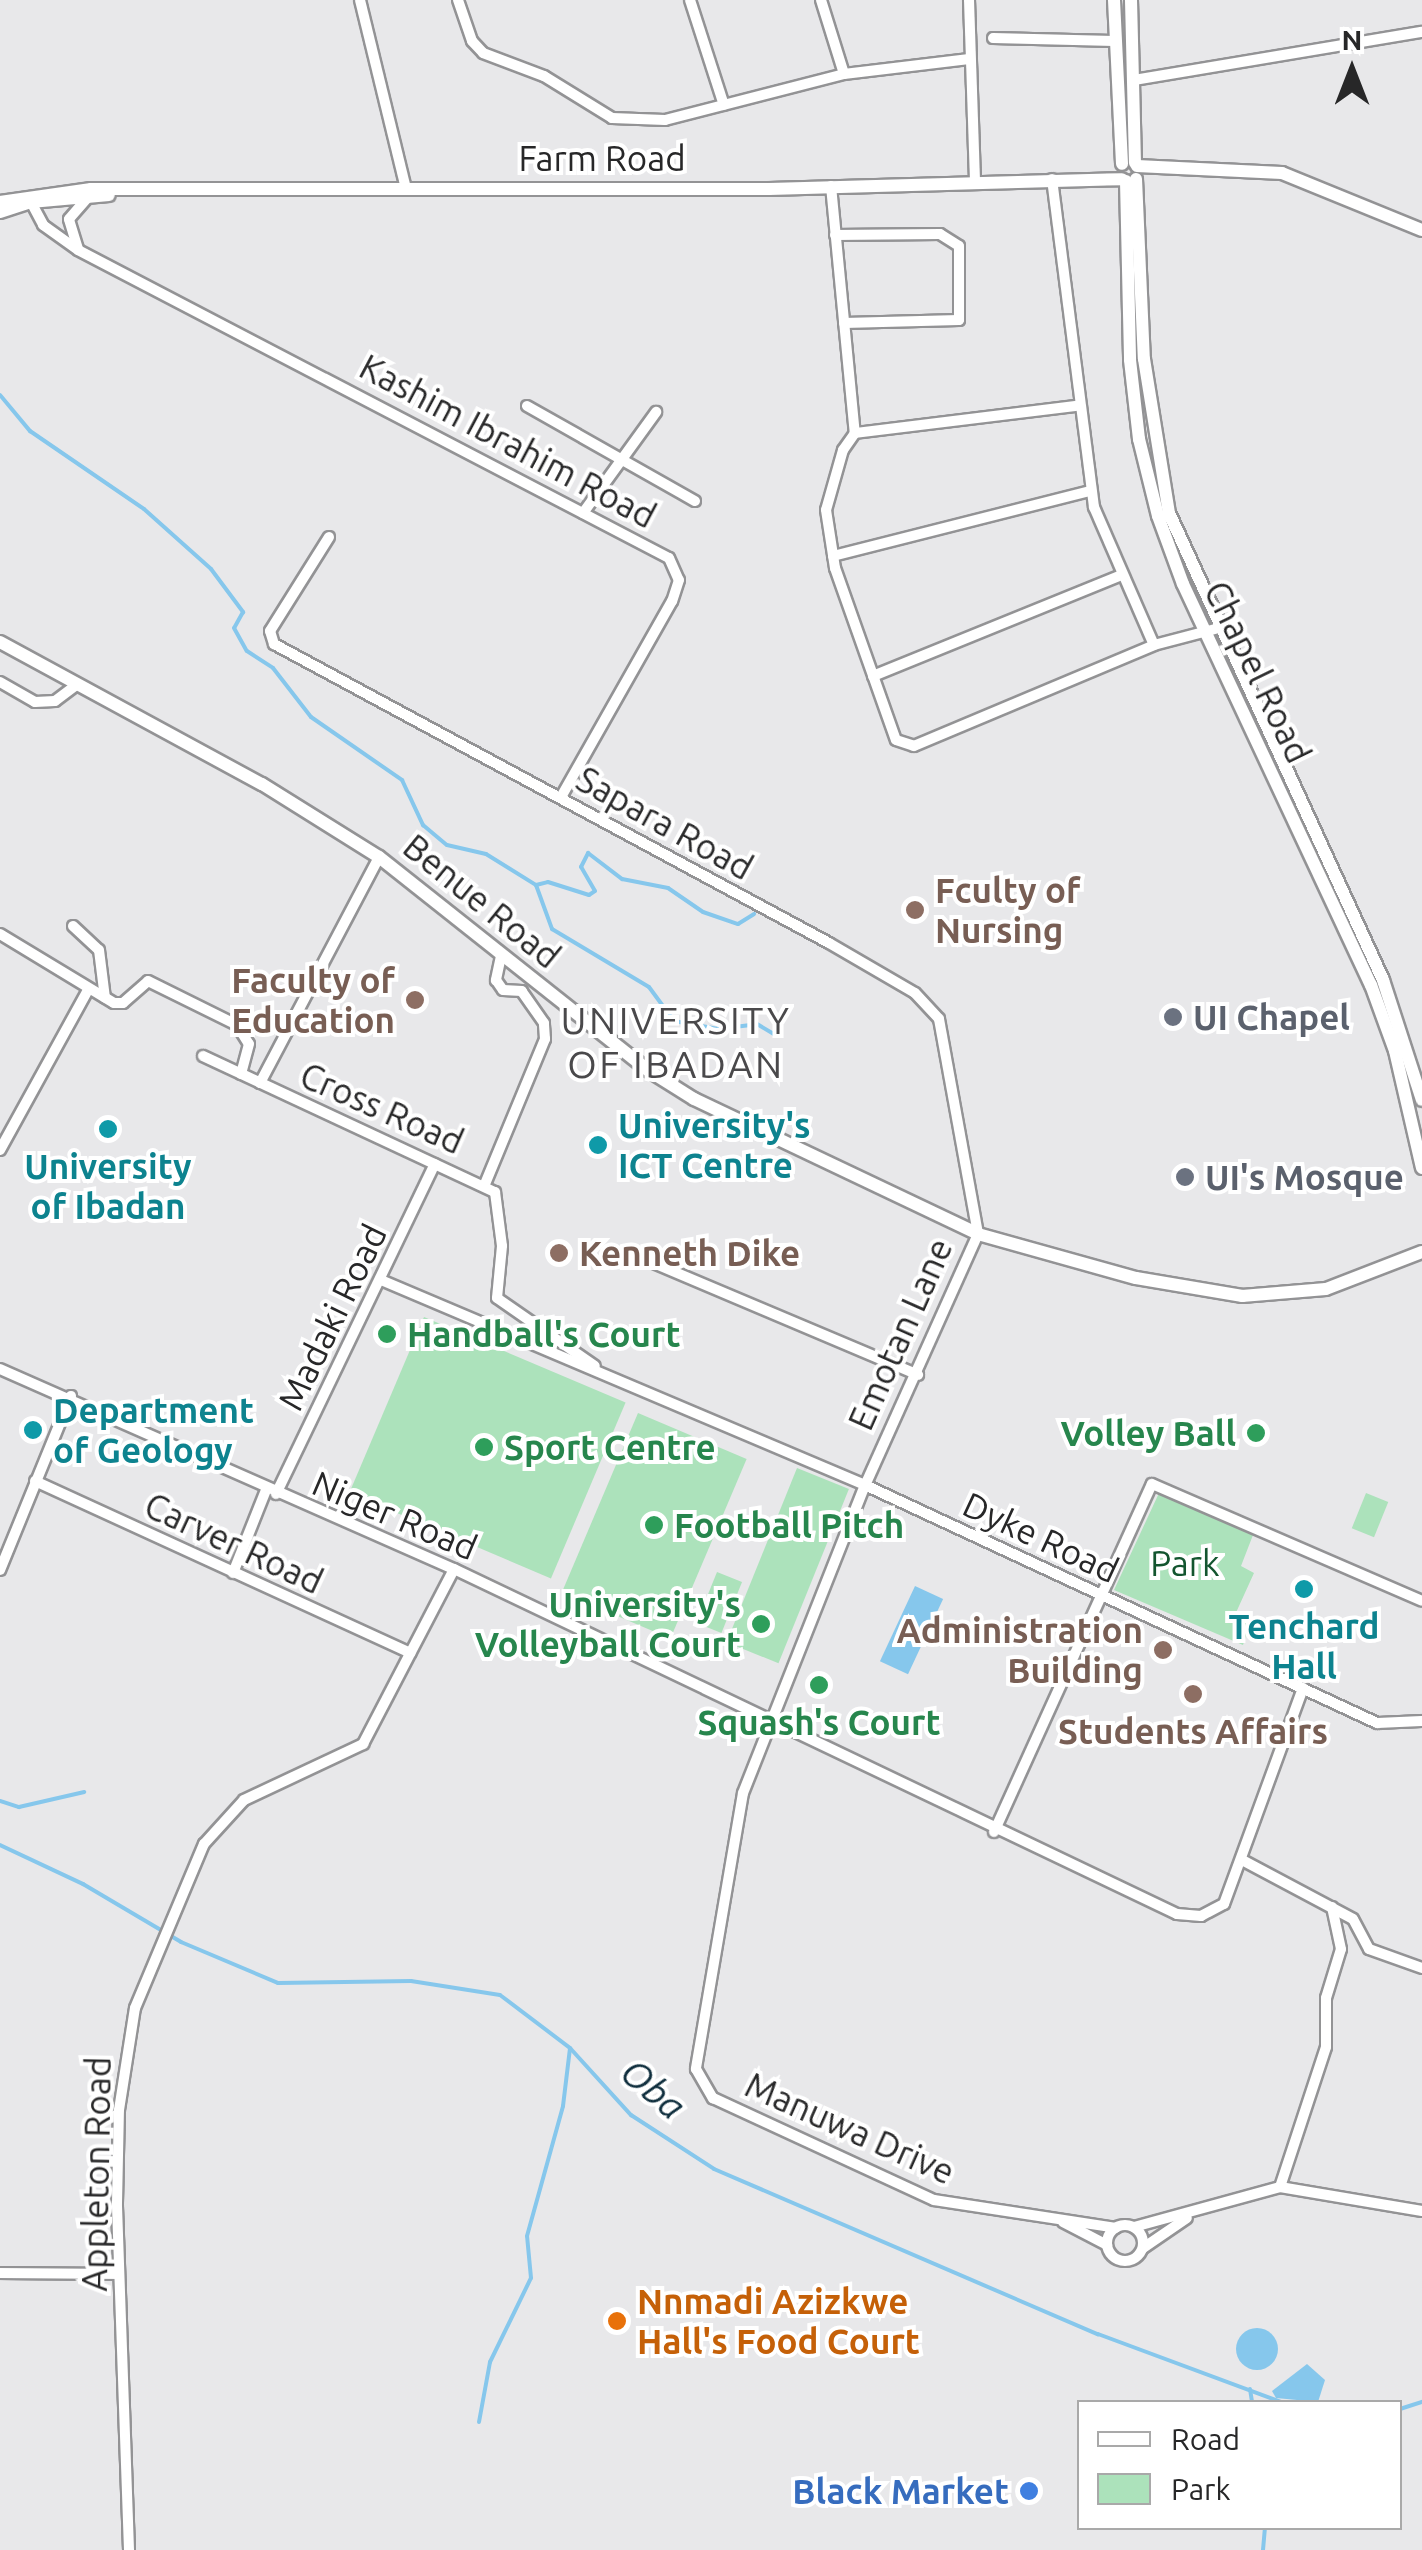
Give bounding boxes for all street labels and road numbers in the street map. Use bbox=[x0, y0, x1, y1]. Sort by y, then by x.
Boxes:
street label: Farm Road bbox=[518, 137, 686, 179]
street label: Kashim Ibrahim Road bbox=[353, 345, 663, 537]
street label: Chapel Road bbox=[1196, 574, 1320, 770]
street label: Sapara Road bbox=[570, 757, 760, 889]
street label: Benue Road bbox=[395, 825, 569, 977]
street label: Cross Road bbox=[294, 1053, 470, 1163]
street label: Madaki Road bbox=[269, 1217, 395, 1417]
street label: Emotan Lane bbox=[839, 1232, 961, 1436]
street label: Niger Road bbox=[306, 1462, 484, 1568]
street label: Carver Road bbox=[138, 1483, 330, 1603]
street label: Dyke Road bbox=[957, 1483, 1125, 1591]
street label: Appleton Road bbox=[73, 2056, 119, 2292]
street label: Manuwa Drive bbox=[739, 2063, 961, 2193]

